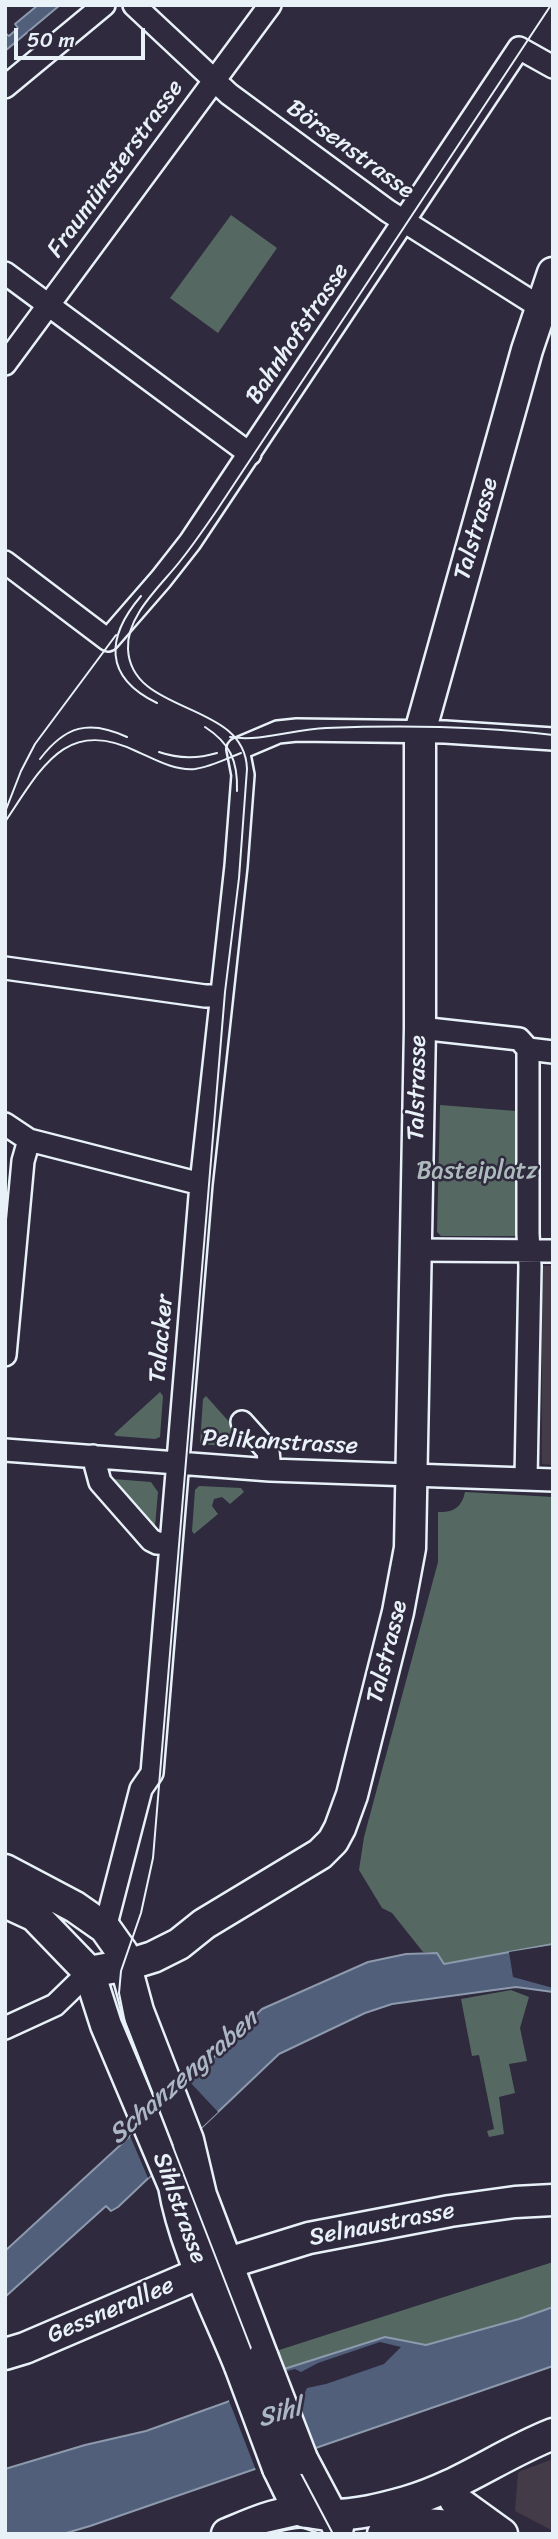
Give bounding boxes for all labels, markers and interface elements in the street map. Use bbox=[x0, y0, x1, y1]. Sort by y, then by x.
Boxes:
scale bar bbox=[18, 14, 149, 58]
text: 50 m bbox=[27, 21, 75, 59]
street label: Fraumünsterstrasse bbox=[42, 74, 190, 264]
street label: Börsenstrasse bbox=[281, 94, 419, 206]
street label: Bahnhofstrasse bbox=[240, 258, 356, 410]
street label: Talstrasse bbox=[449, 475, 505, 583]
street label: Talstrasse bbox=[403, 1035, 433, 1141]
park label: Basteiplatz bbox=[416, 1158, 538, 1186]
street label: Talacker bbox=[144, 1294, 180, 1384]
street label: Pelikanstrasse bbox=[201, 1425, 359, 1461]
street label: Talstrasse bbox=[361, 1598, 415, 1706]
water label: Schanzengraben bbox=[103, 2005, 265, 2151]
street label: Sihlstrasse bbox=[146, 2149, 212, 2267]
street label: Selnaustrasse bbox=[307, 2197, 457, 2253]
street label: Gessnerallee bbox=[43, 2271, 179, 2351]
water label: Sihl bbox=[254, 2393, 306, 2435]

